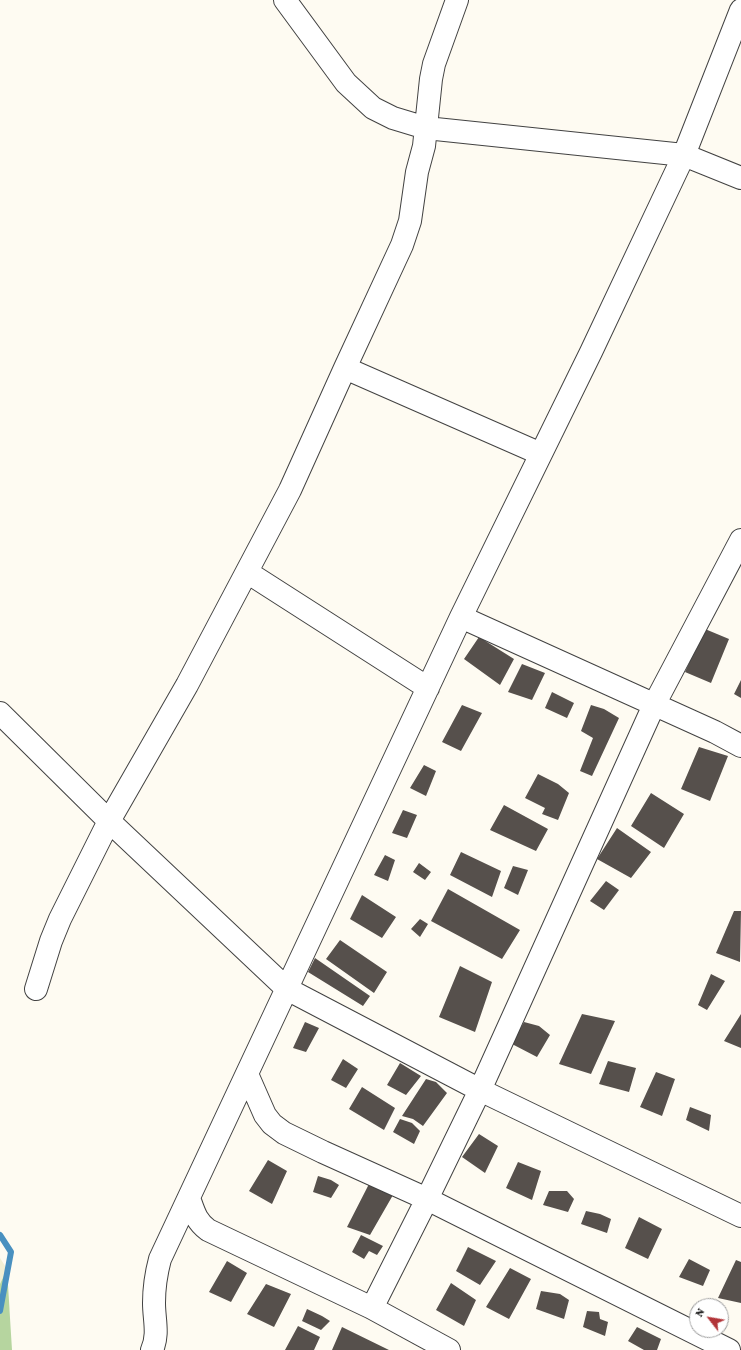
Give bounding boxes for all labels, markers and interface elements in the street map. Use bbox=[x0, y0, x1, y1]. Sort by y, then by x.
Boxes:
north arrow bbox=[689, 1298, 729, 1338]
text: N bbox=[692, 1306, 707, 1319]

